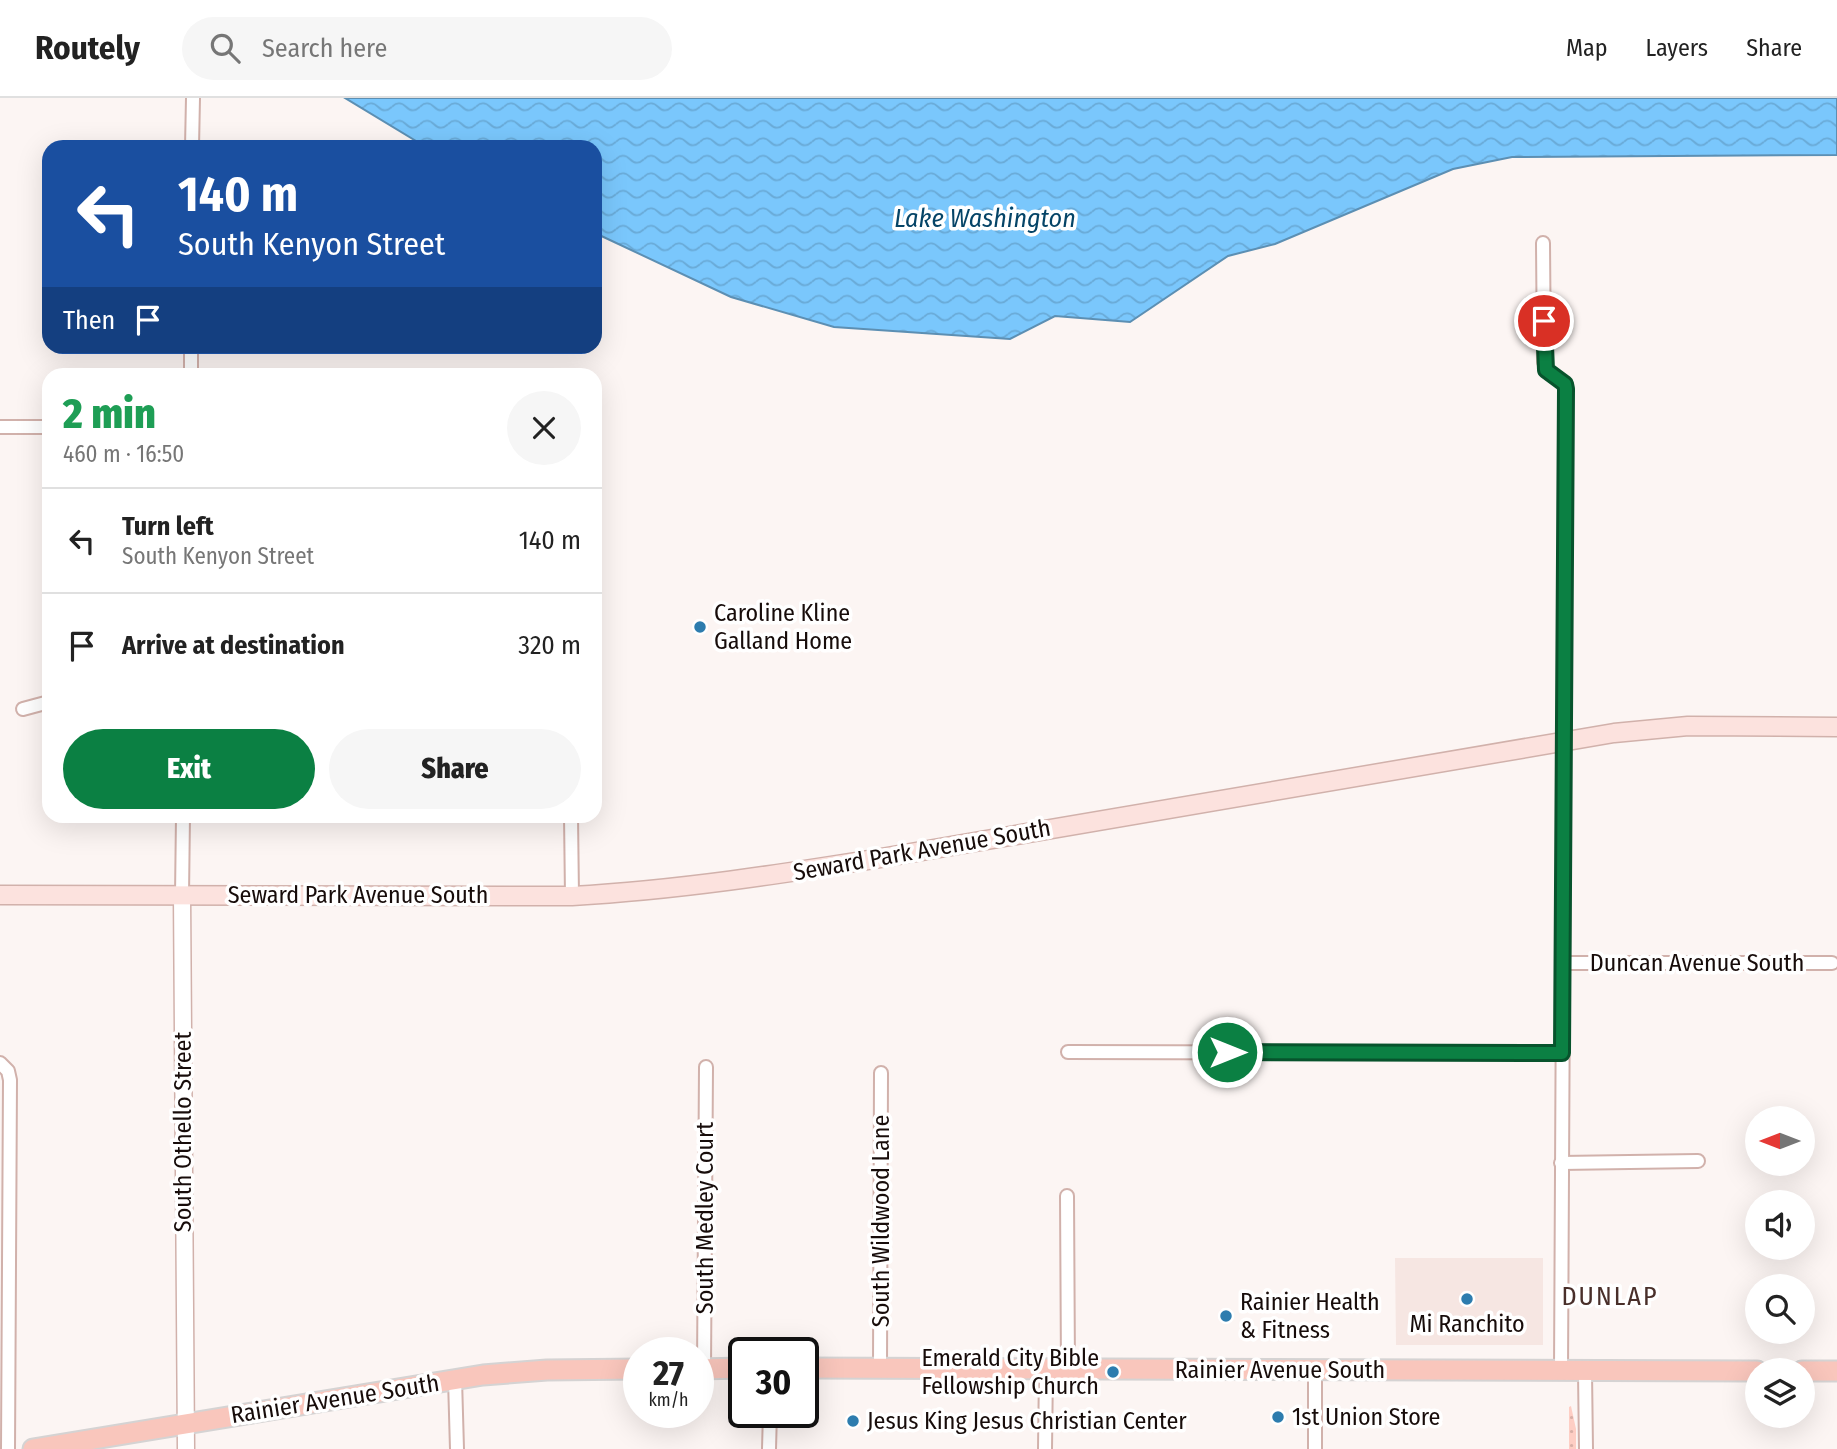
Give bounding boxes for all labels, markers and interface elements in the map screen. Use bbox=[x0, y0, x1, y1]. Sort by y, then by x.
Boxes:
search box bbox=[182, 17, 672, 80]
text: Routely bbox=[35, 28, 140, 68]
icon: search bbox=[206, 29, 244, 67]
text: Search here bbox=[262, 33, 387, 64]
text: Map bbox=[1566, 34, 1608, 62]
text: Layers bbox=[1646, 34, 1708, 62]
text: Share bbox=[1746, 34, 1802, 62]
text: 140 m bbox=[178, 165, 298, 224]
icon: left bbox=[63, 168, 154, 259]
water label: Lake Washington bbox=[894, 203, 1076, 234]
text: South Kenyon Street bbox=[178, 225, 445, 263]
pin bbox=[1514, 291, 1574, 351]
icon: arrive bbox=[129, 301, 167, 339]
icon: arrive bbox=[1525, 302, 1563, 340]
text: Then bbox=[63, 305, 115, 336]
text: 2 min bbox=[63, 389, 156, 439]
button: close bbox=[507, 391, 581, 465]
text: 460 m · 16:50 bbox=[63, 440, 184, 468]
text: Turn left bbox=[122, 511, 214, 542]
icon: left bbox=[63, 522, 101, 560]
text: 140 m bbox=[519, 525, 581, 556]
text: South Kenyon Street bbox=[122, 542, 314, 570]
place label: Caroline Kline Galland Home bbox=[714, 599, 852, 655]
marker: Caroline Kline Galland Home bbox=[692, 619, 708, 635]
icon: arrive bbox=[63, 627, 101, 665]
text: Arrive at destination bbox=[122, 630, 345, 661]
text: 320 m bbox=[518, 630, 581, 661]
button: Exit bbox=[63, 729, 315, 809]
button: Share bbox=[329, 729, 581, 809]
street label: Seward Park Avenue South bbox=[791, 814, 1053, 886]
street label: Seward Park Avenue South bbox=[228, 881, 488, 909]
street label: Duncan Avenue South bbox=[1590, 949, 1804, 977]
position arrow bbox=[1190, 1015, 1264, 1089]
street label: South Othello Street bbox=[169, 1032, 197, 1232]
north arrow bbox=[1745, 1106, 1815, 1176]
map controls bbox=[1745, 1106, 1815, 1428]
street label: South Wildwood Lane bbox=[867, 1115, 895, 1327]
street label: South Medley Court bbox=[691, 1122, 719, 1314]
button: sound bbox=[1745, 1190, 1815, 1260]
button: search bbox=[1745, 1274, 1815, 1344]
district label: DUNLAP bbox=[1562, 1281, 1658, 1312]
place label: Rainier Health & Fitness bbox=[1240, 1288, 1380, 1344]
marker: Mi Ranchito bbox=[1459, 1291, 1475, 1307]
marker: Rainier Health & Fitness bbox=[1218, 1308, 1234, 1324]
place label: Mi Ranchito bbox=[1409, 1310, 1525, 1338]
speed limit sign: 30 bbox=[728, 1337, 819, 1428]
place label: Emerald City Bible Fellowship Church bbox=[921, 1344, 1099, 1400]
text: 27 bbox=[653, 1352, 684, 1394]
street label: Rainier Avenue South bbox=[1175, 1356, 1385, 1384]
button: layers bbox=[1745, 1358, 1815, 1428]
marker: Emerald City Bible Fellowship Church bbox=[1105, 1364, 1121, 1380]
street label: Rainier Avenue South bbox=[229, 1369, 441, 1429]
text: km/h bbox=[648, 1389, 689, 1411]
place label: 1st Union Store bbox=[1292, 1403, 1440, 1431]
place label: Jesus King Jesus Christian Center bbox=[867, 1407, 1187, 1435]
marker: 1st Union Store bbox=[1270, 1409, 1286, 1425]
marker: Jesus King Jesus Christian Center bbox=[845, 1413, 861, 1429]

